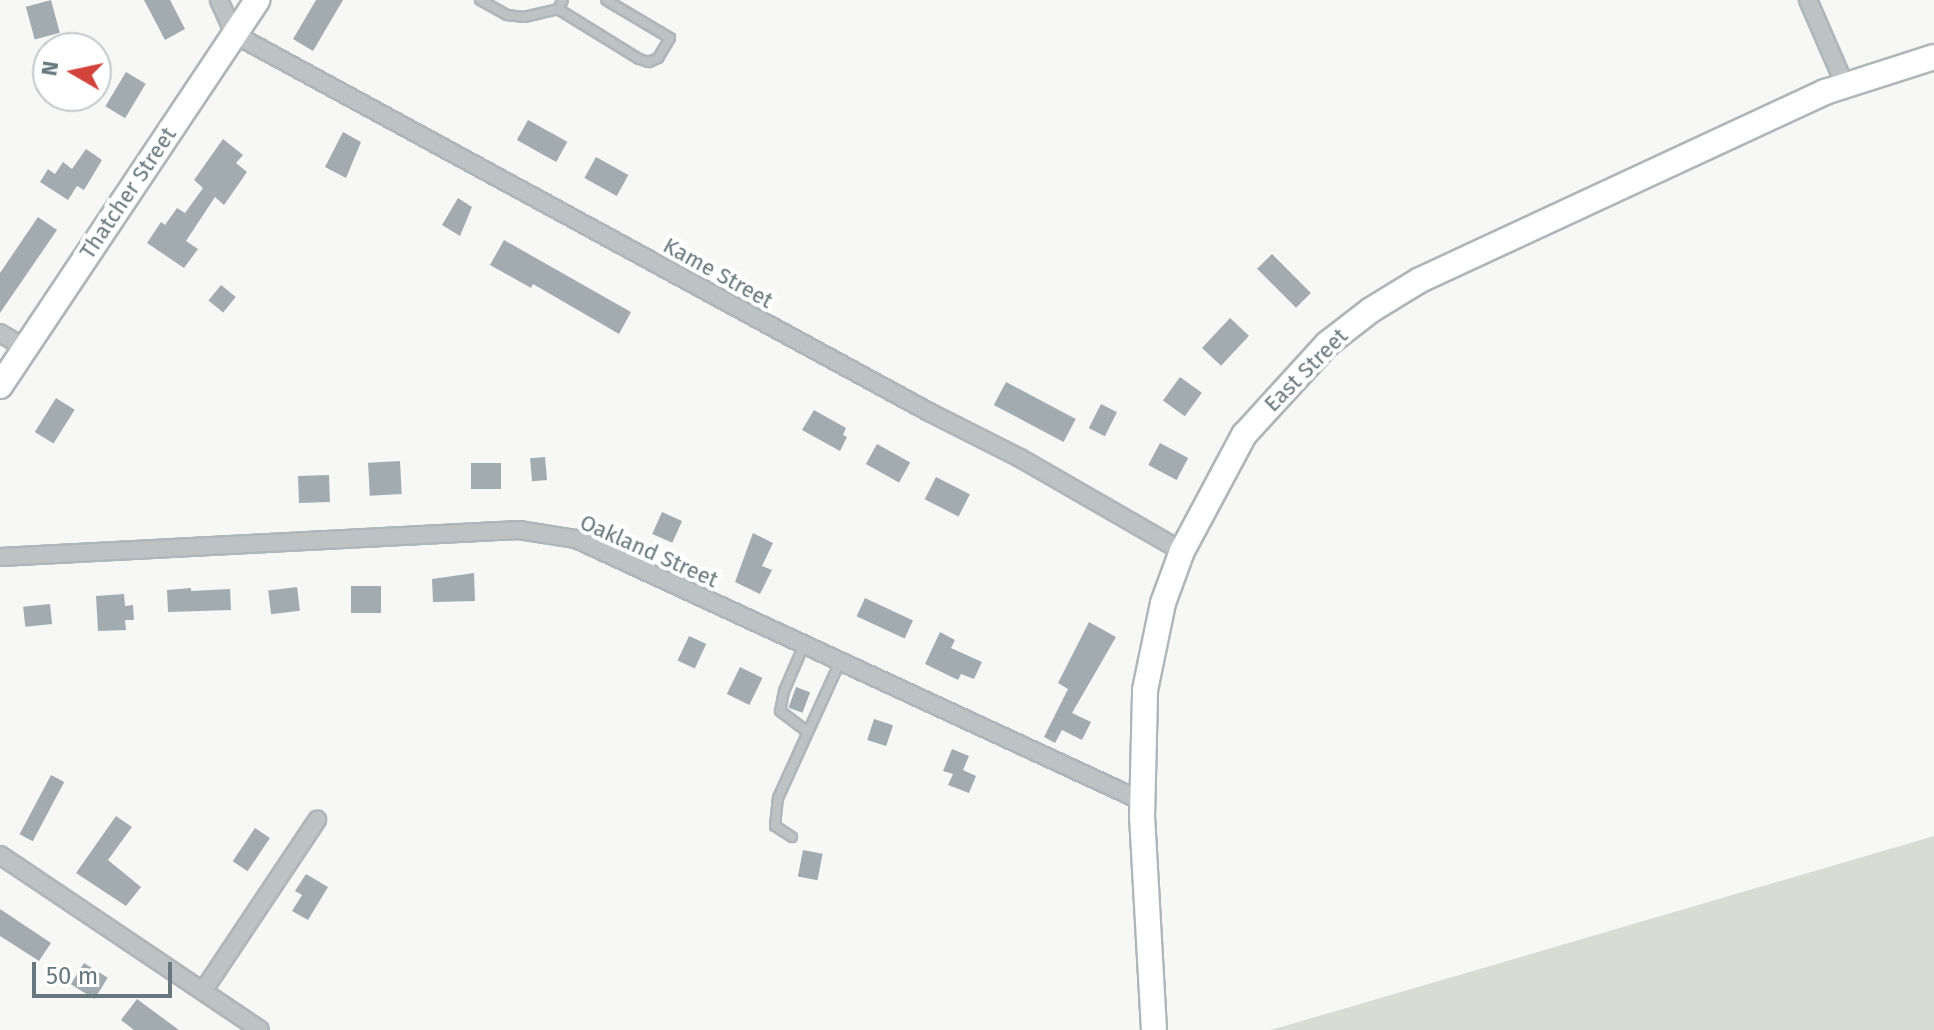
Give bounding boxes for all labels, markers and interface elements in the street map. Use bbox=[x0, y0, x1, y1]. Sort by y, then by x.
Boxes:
north arrow bbox=[32, 32, 112, 112]
text: N bbox=[35, 59, 64, 78]
street label: Thatcher Street bbox=[74, 122, 182, 264]
street label: Kame Street bbox=[659, 232, 777, 314]
street label: East Street bbox=[1259, 323, 1353, 417]
street label: Oakland Street bbox=[576, 509, 722, 593]
scale bar bbox=[36, 946, 176, 996]
text: 50 m bbox=[46, 962, 98, 990]

